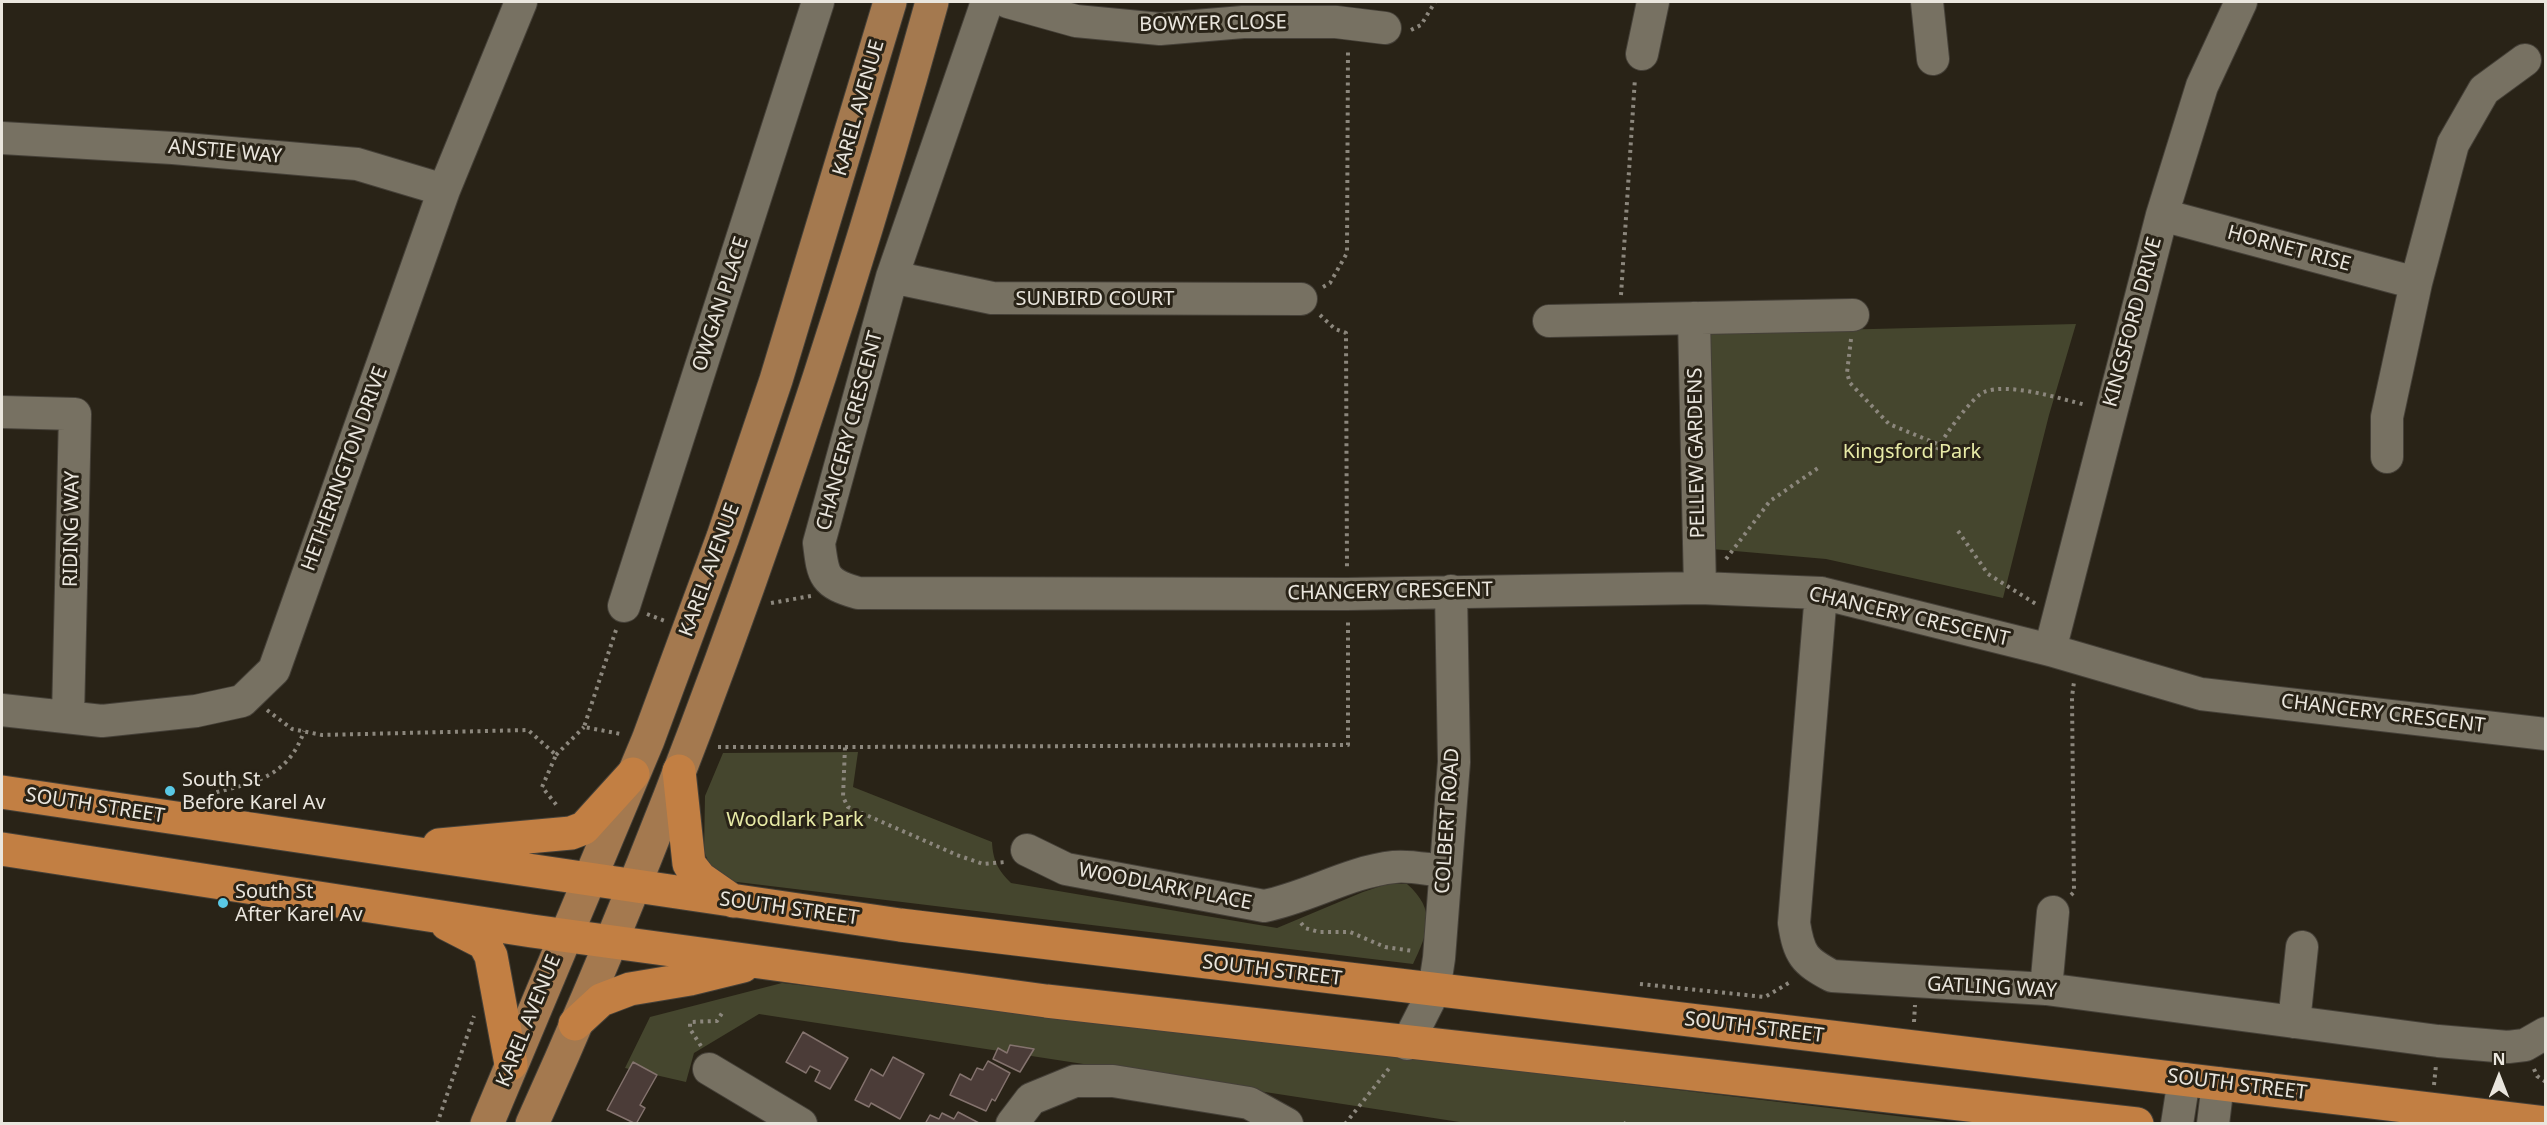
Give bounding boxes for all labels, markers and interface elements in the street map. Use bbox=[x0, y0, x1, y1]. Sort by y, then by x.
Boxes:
street label: BOWYER CLOSE bbox=[1139, 11, 1287, 37]
street label: KAREL AVENUE bbox=[828, 37, 890, 179]
street label: ANSTIE WAY bbox=[167, 135, 283, 169]
street label: HORNET RISE bbox=[2225, 221, 2353, 277]
street label: OWGAN PLACE bbox=[688, 234, 754, 374]
street label: KINGSFORD DRIVE bbox=[2099, 234, 2167, 410]
street label: SUNBIRD COURT bbox=[1016, 287, 1174, 311]
street label: CHANCERY CRESCENT bbox=[812, 329, 888, 533]
street label: HETHERINGTON DRIVE bbox=[297, 364, 393, 574]
street label: PELLEW GARDENS bbox=[1684, 367, 1710, 539]
park label: Kingsford Park bbox=[1843, 440, 1981, 464]
street label: RIDING WAY bbox=[59, 471, 85, 587]
street label: KAREL AVENUE bbox=[675, 500, 745, 640]
street label: CHANCERY CRESCENT bbox=[1287, 578, 1493, 606]
street label: CHANCERY CRESCENT bbox=[1806, 582, 2012, 652]
street label: CHANCERY CRESCENT bbox=[2280, 690, 2486, 738]
street label: COLBERT ROAD bbox=[1431, 747, 1465, 895]
place label: South St Before Karel Av bbox=[182, 768, 326, 815]
street label: SOUTH STREET bbox=[24, 783, 166, 829]
marker: South St Before Karel Av bbox=[163, 784, 177, 798]
park label: Woodlark Park bbox=[726, 808, 864, 832]
street label: WOODLARK PLACE bbox=[1076, 858, 1254, 916]
place label: South St After Karel Av bbox=[235, 880, 363, 927]
street label: SOUTH STREET bbox=[718, 887, 860, 931]
marker: South St After Karel Av bbox=[216, 896, 230, 910]
street label: KAREL AVENUE bbox=[492, 951, 566, 1091]
street label: SOUTH STREET bbox=[1201, 951, 1343, 991]
street label: GATLING WAY bbox=[1926, 973, 2058, 1003]
street label: SOUTH STREET bbox=[1683, 1008, 1825, 1048]
north arrow bbox=[2469, 1047, 2529, 1107]
text: N bbox=[2492, 1048, 2506, 1070]
street label: SOUTH STREET bbox=[2166, 1065, 2308, 1105]

